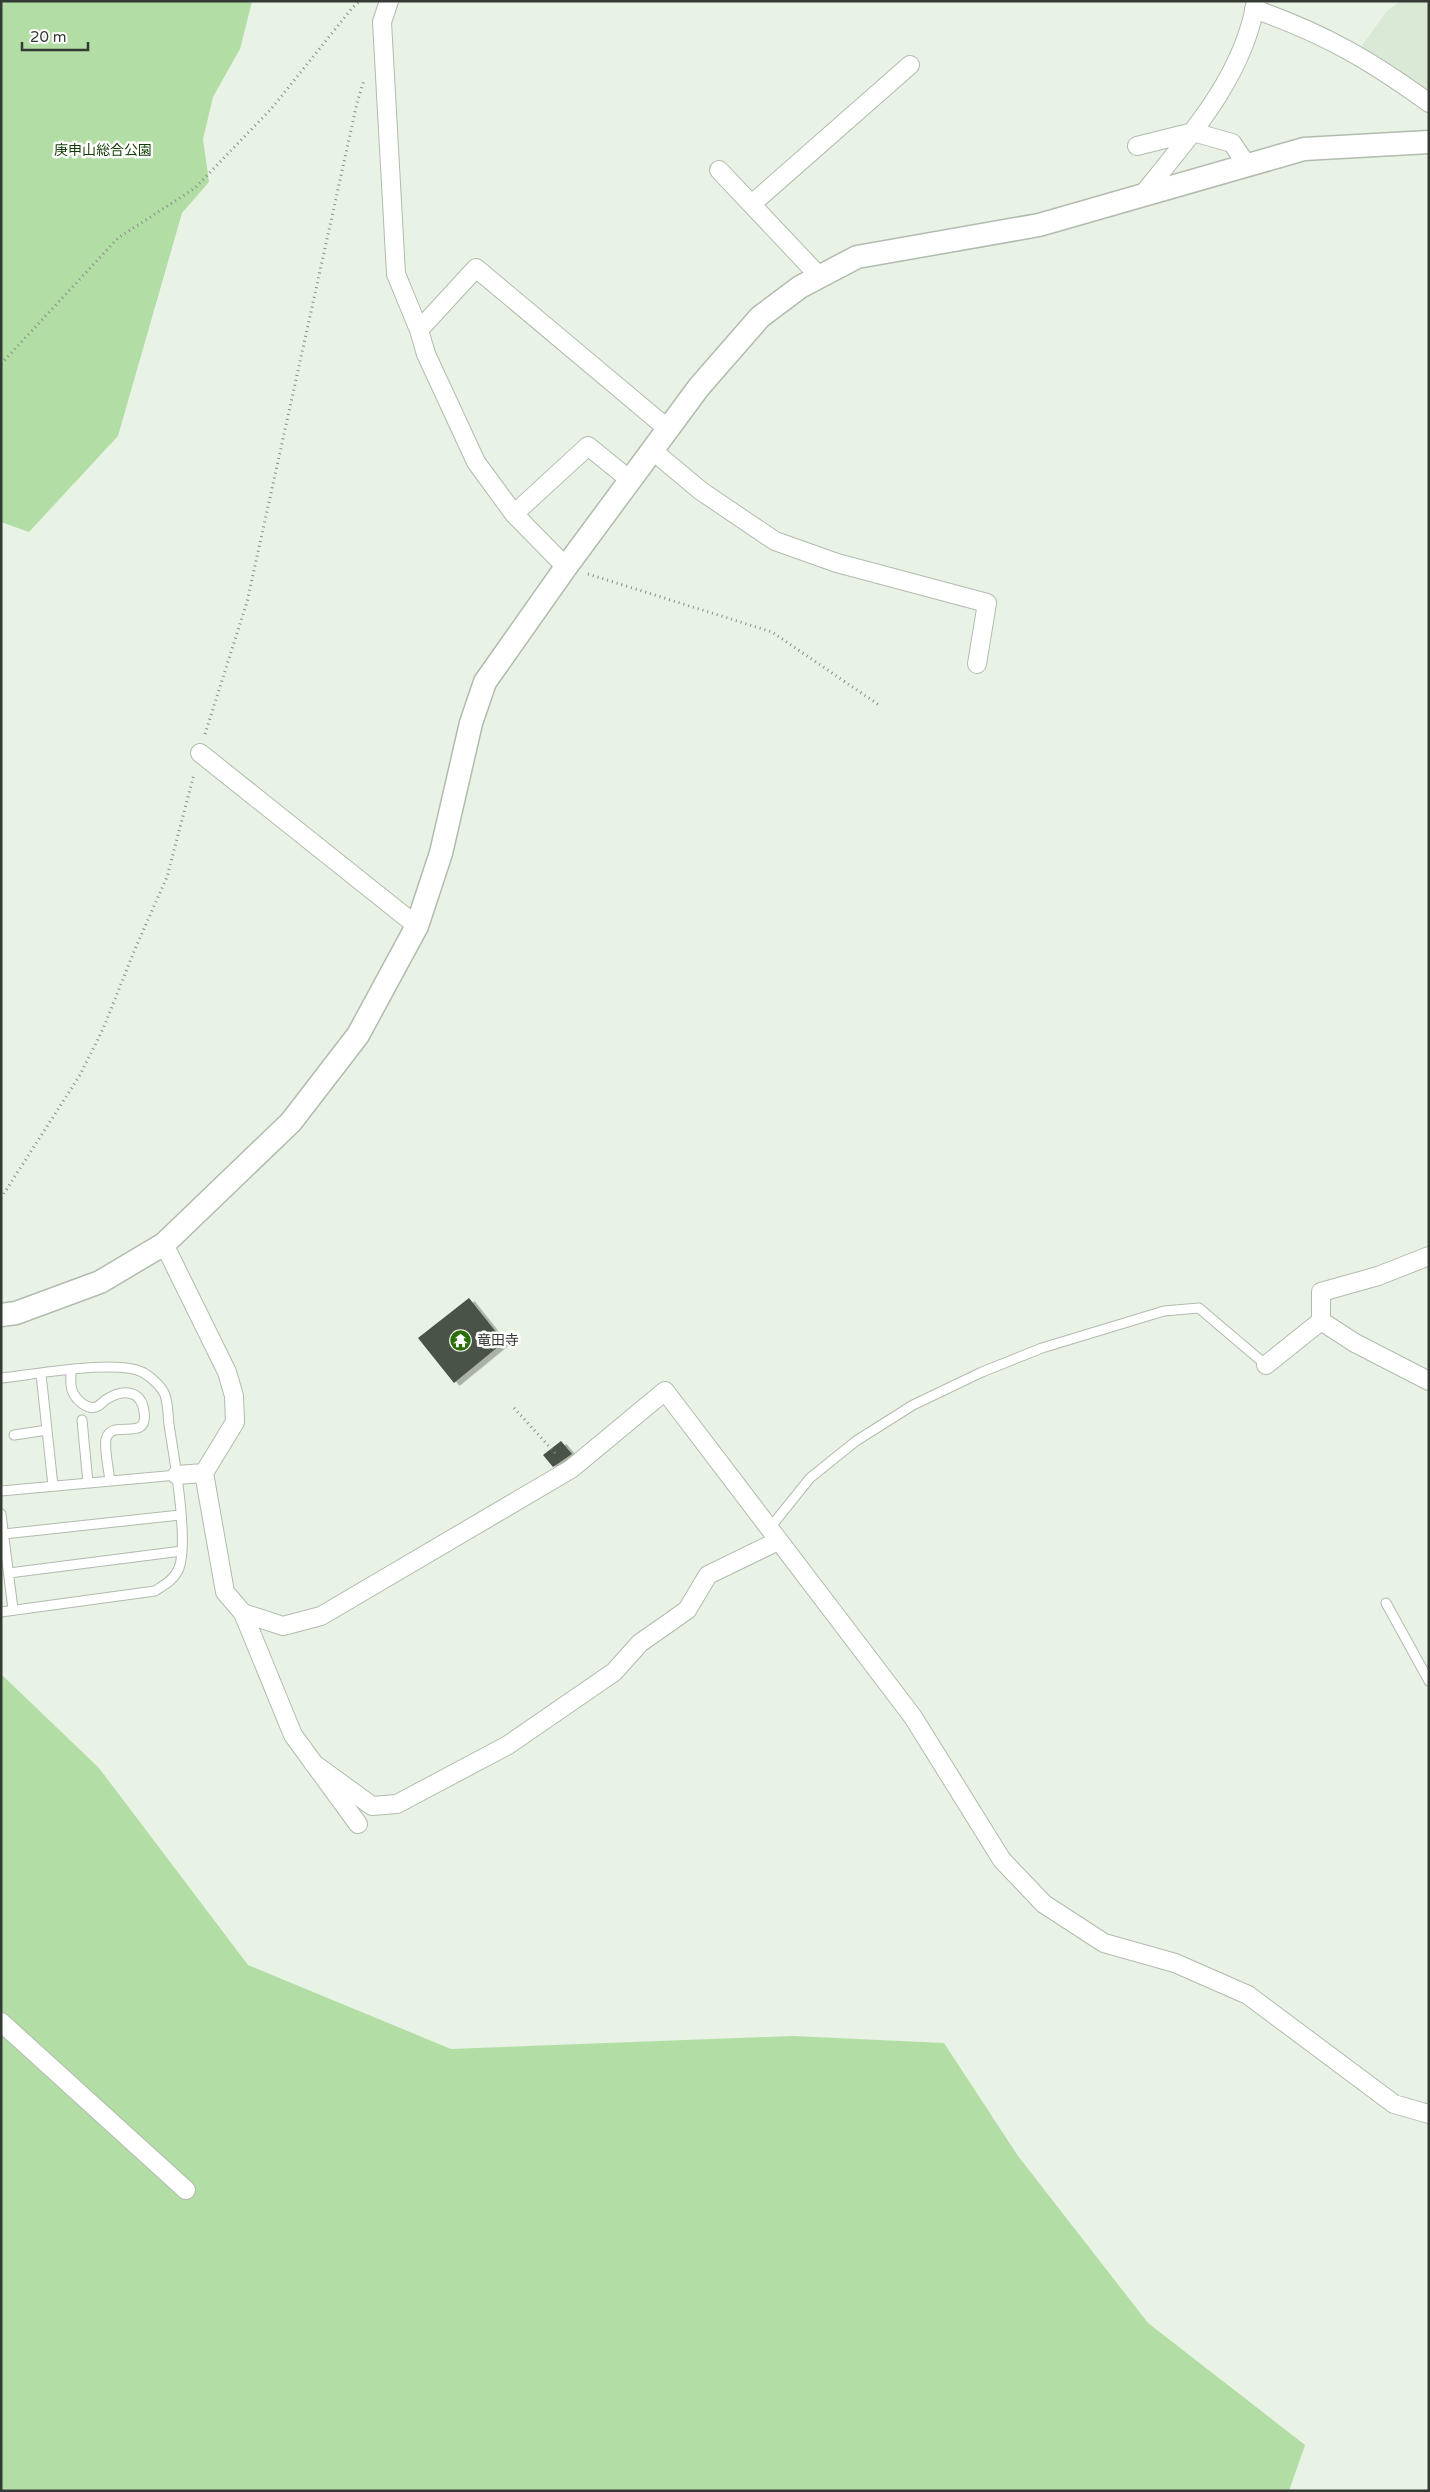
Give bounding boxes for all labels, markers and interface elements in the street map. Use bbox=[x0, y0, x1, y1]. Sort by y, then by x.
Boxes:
scale bar bbox=[22, 20, 89, 52]
text: 20 m bbox=[30, 28, 67, 46]
park label: 庚申山総合公園 bbox=[54, 142, 152, 159]
temple icon: 竜田寺 bbox=[449, 1328, 473, 1352]
place label: 竜田寺 bbox=[477, 1332, 519, 1349]

